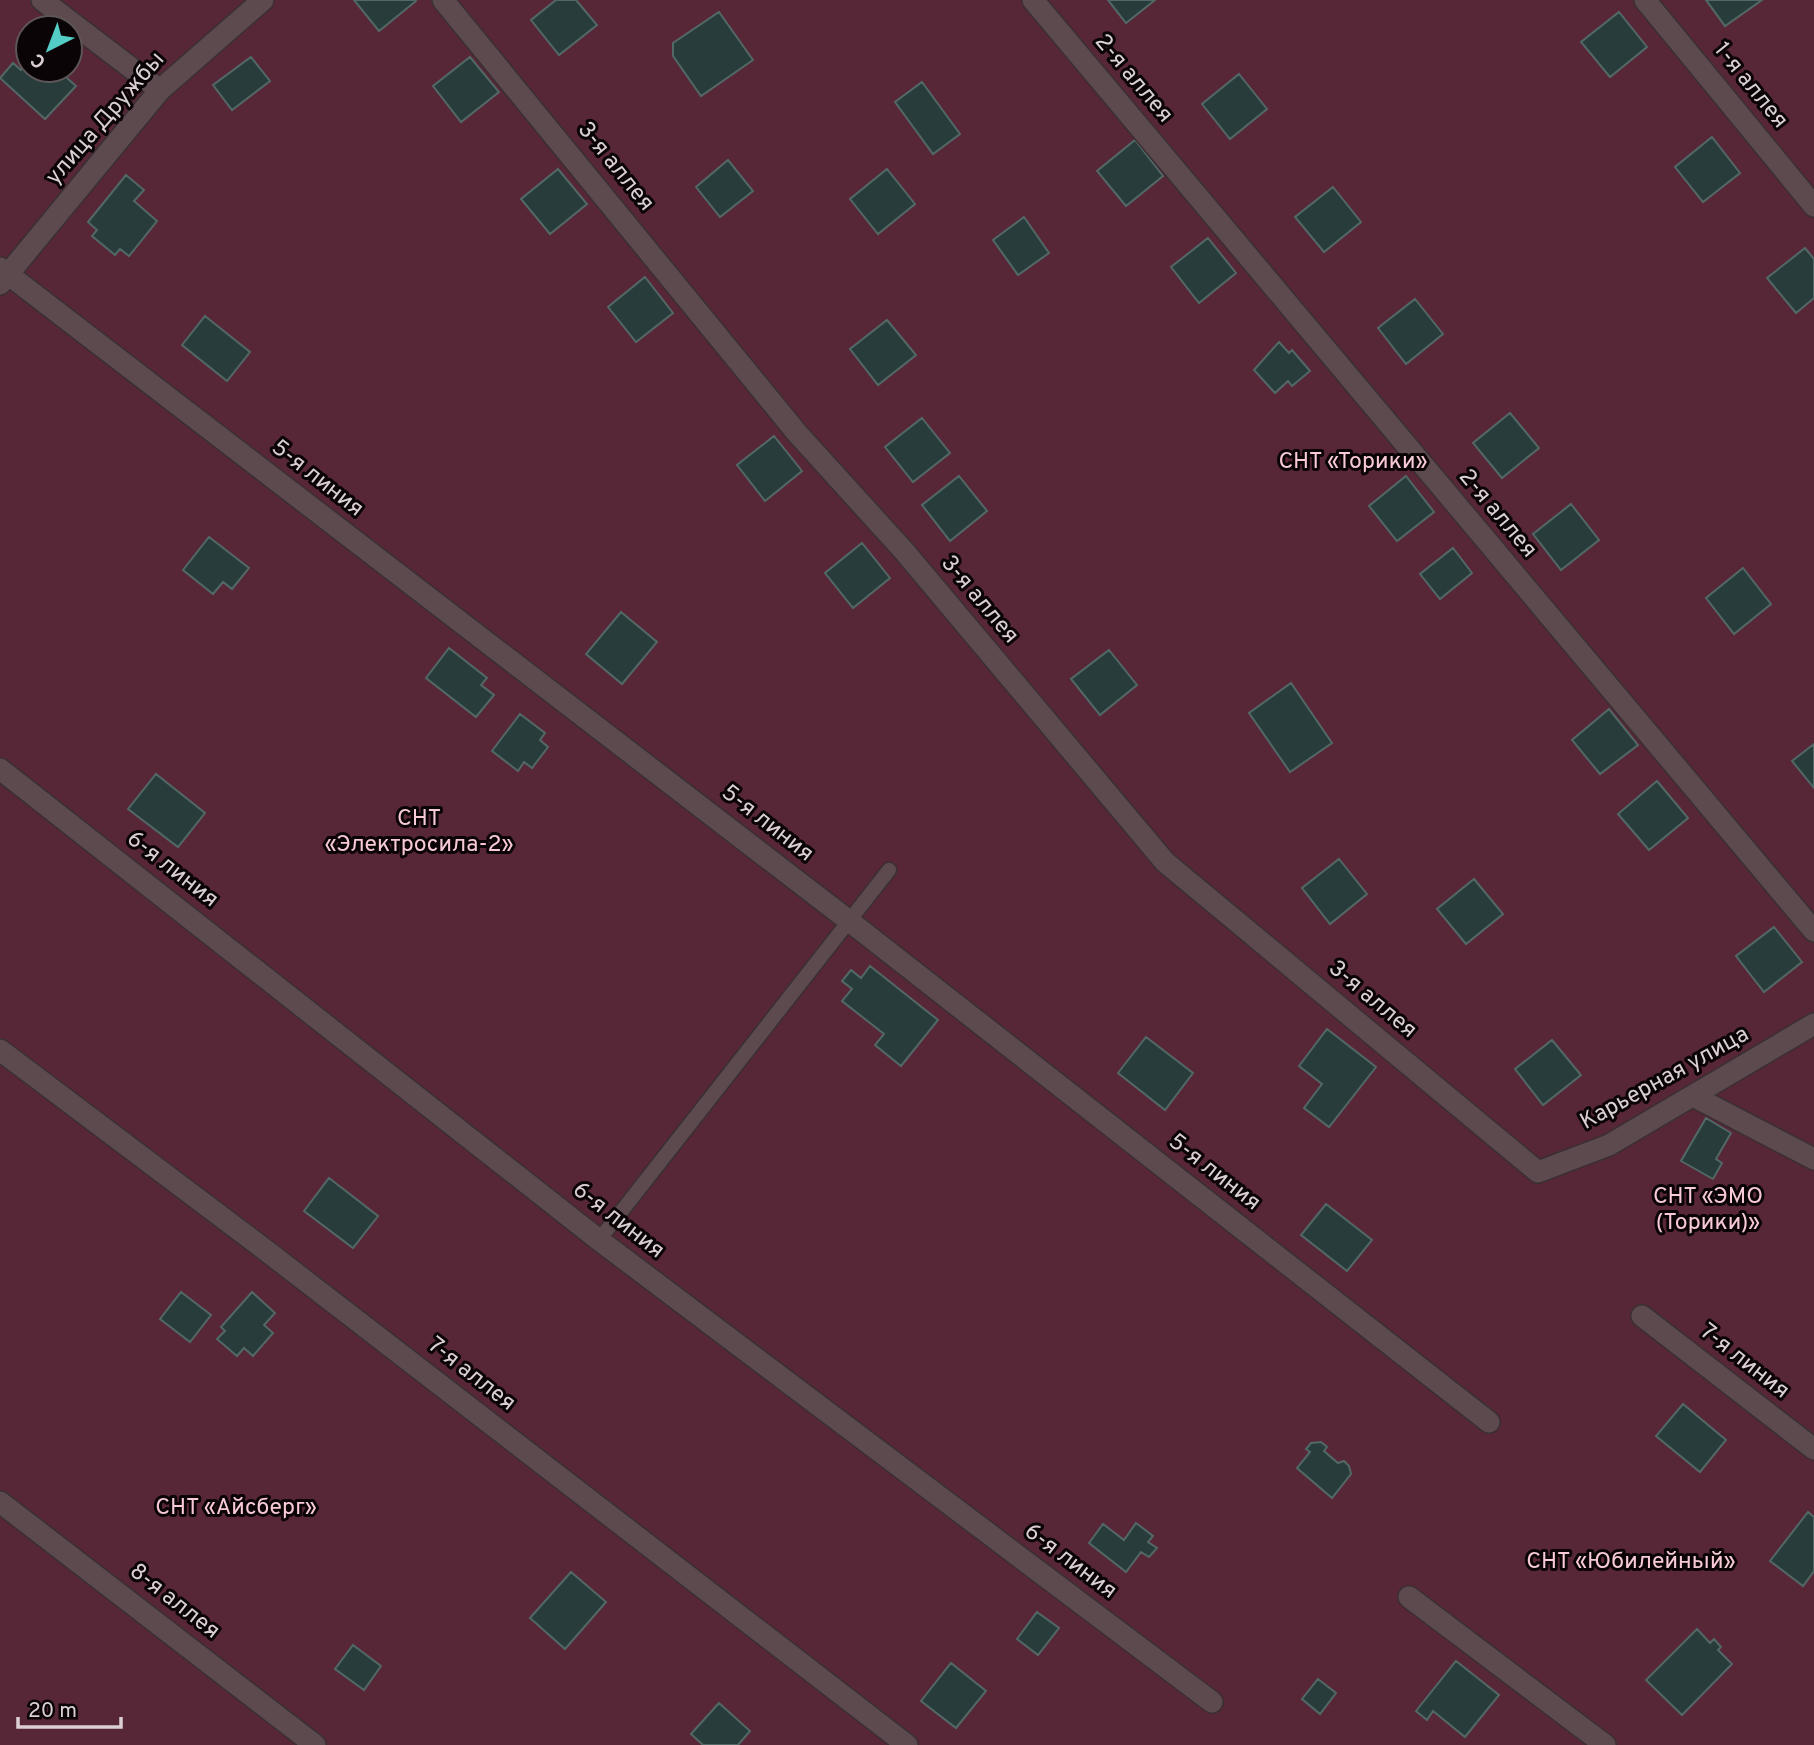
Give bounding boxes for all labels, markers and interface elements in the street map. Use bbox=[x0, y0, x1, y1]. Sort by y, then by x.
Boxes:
north arrow bbox=[14, 14, 84, 84]
street label: 2-я аллея bbox=[1087, 29, 1179, 129]
street label: 1-я аллея bbox=[1706, 37, 1794, 135]
street label: улица Дружбы bbox=[40, 46, 172, 192]
text: С bbox=[26, 47, 52, 73]
street label: 3-я аллея bbox=[570, 116, 660, 218]
street label: 5-я линия bbox=[265, 434, 369, 524]
park label: СНТ «Торики» bbox=[1278, 448, 1428, 477]
street label: 2-я аллея bbox=[1451, 464, 1543, 564]
street label: 3-я аллея bbox=[934, 550, 1024, 650]
street label: 5-я линия bbox=[715, 779, 819, 869]
park label: СНТ «Электросила-2» bbox=[325, 805, 513, 860]
street label: 6-я линия bbox=[120, 825, 224, 915]
street label: 3-я аллея bbox=[1322, 955, 1422, 1045]
street label: Карьерная улица bbox=[1576, 1021, 1754, 1137]
street label: 5-я линия bbox=[1162, 1128, 1266, 1218]
street label: 6-я линия bbox=[566, 1176, 670, 1266]
park label: СНТ «ЭМО (Торики)» bbox=[1653, 1183, 1763, 1238]
street label: 7-я линия bbox=[1693, 1318, 1795, 1406]
street label: 7-я аллея bbox=[421, 1332, 521, 1418]
park label: СНТ «Айсберг» bbox=[155, 1494, 317, 1523]
street label: 6-я линия bbox=[1018, 1518, 1122, 1606]
park label: СНТ «Юбилейный» bbox=[1526, 1548, 1736, 1577]
street label: 8-я аллея bbox=[123, 1558, 225, 1646]
scale bar bbox=[18, 1686, 121, 1730]
text: 20 m bbox=[28, 1698, 77, 1725]

